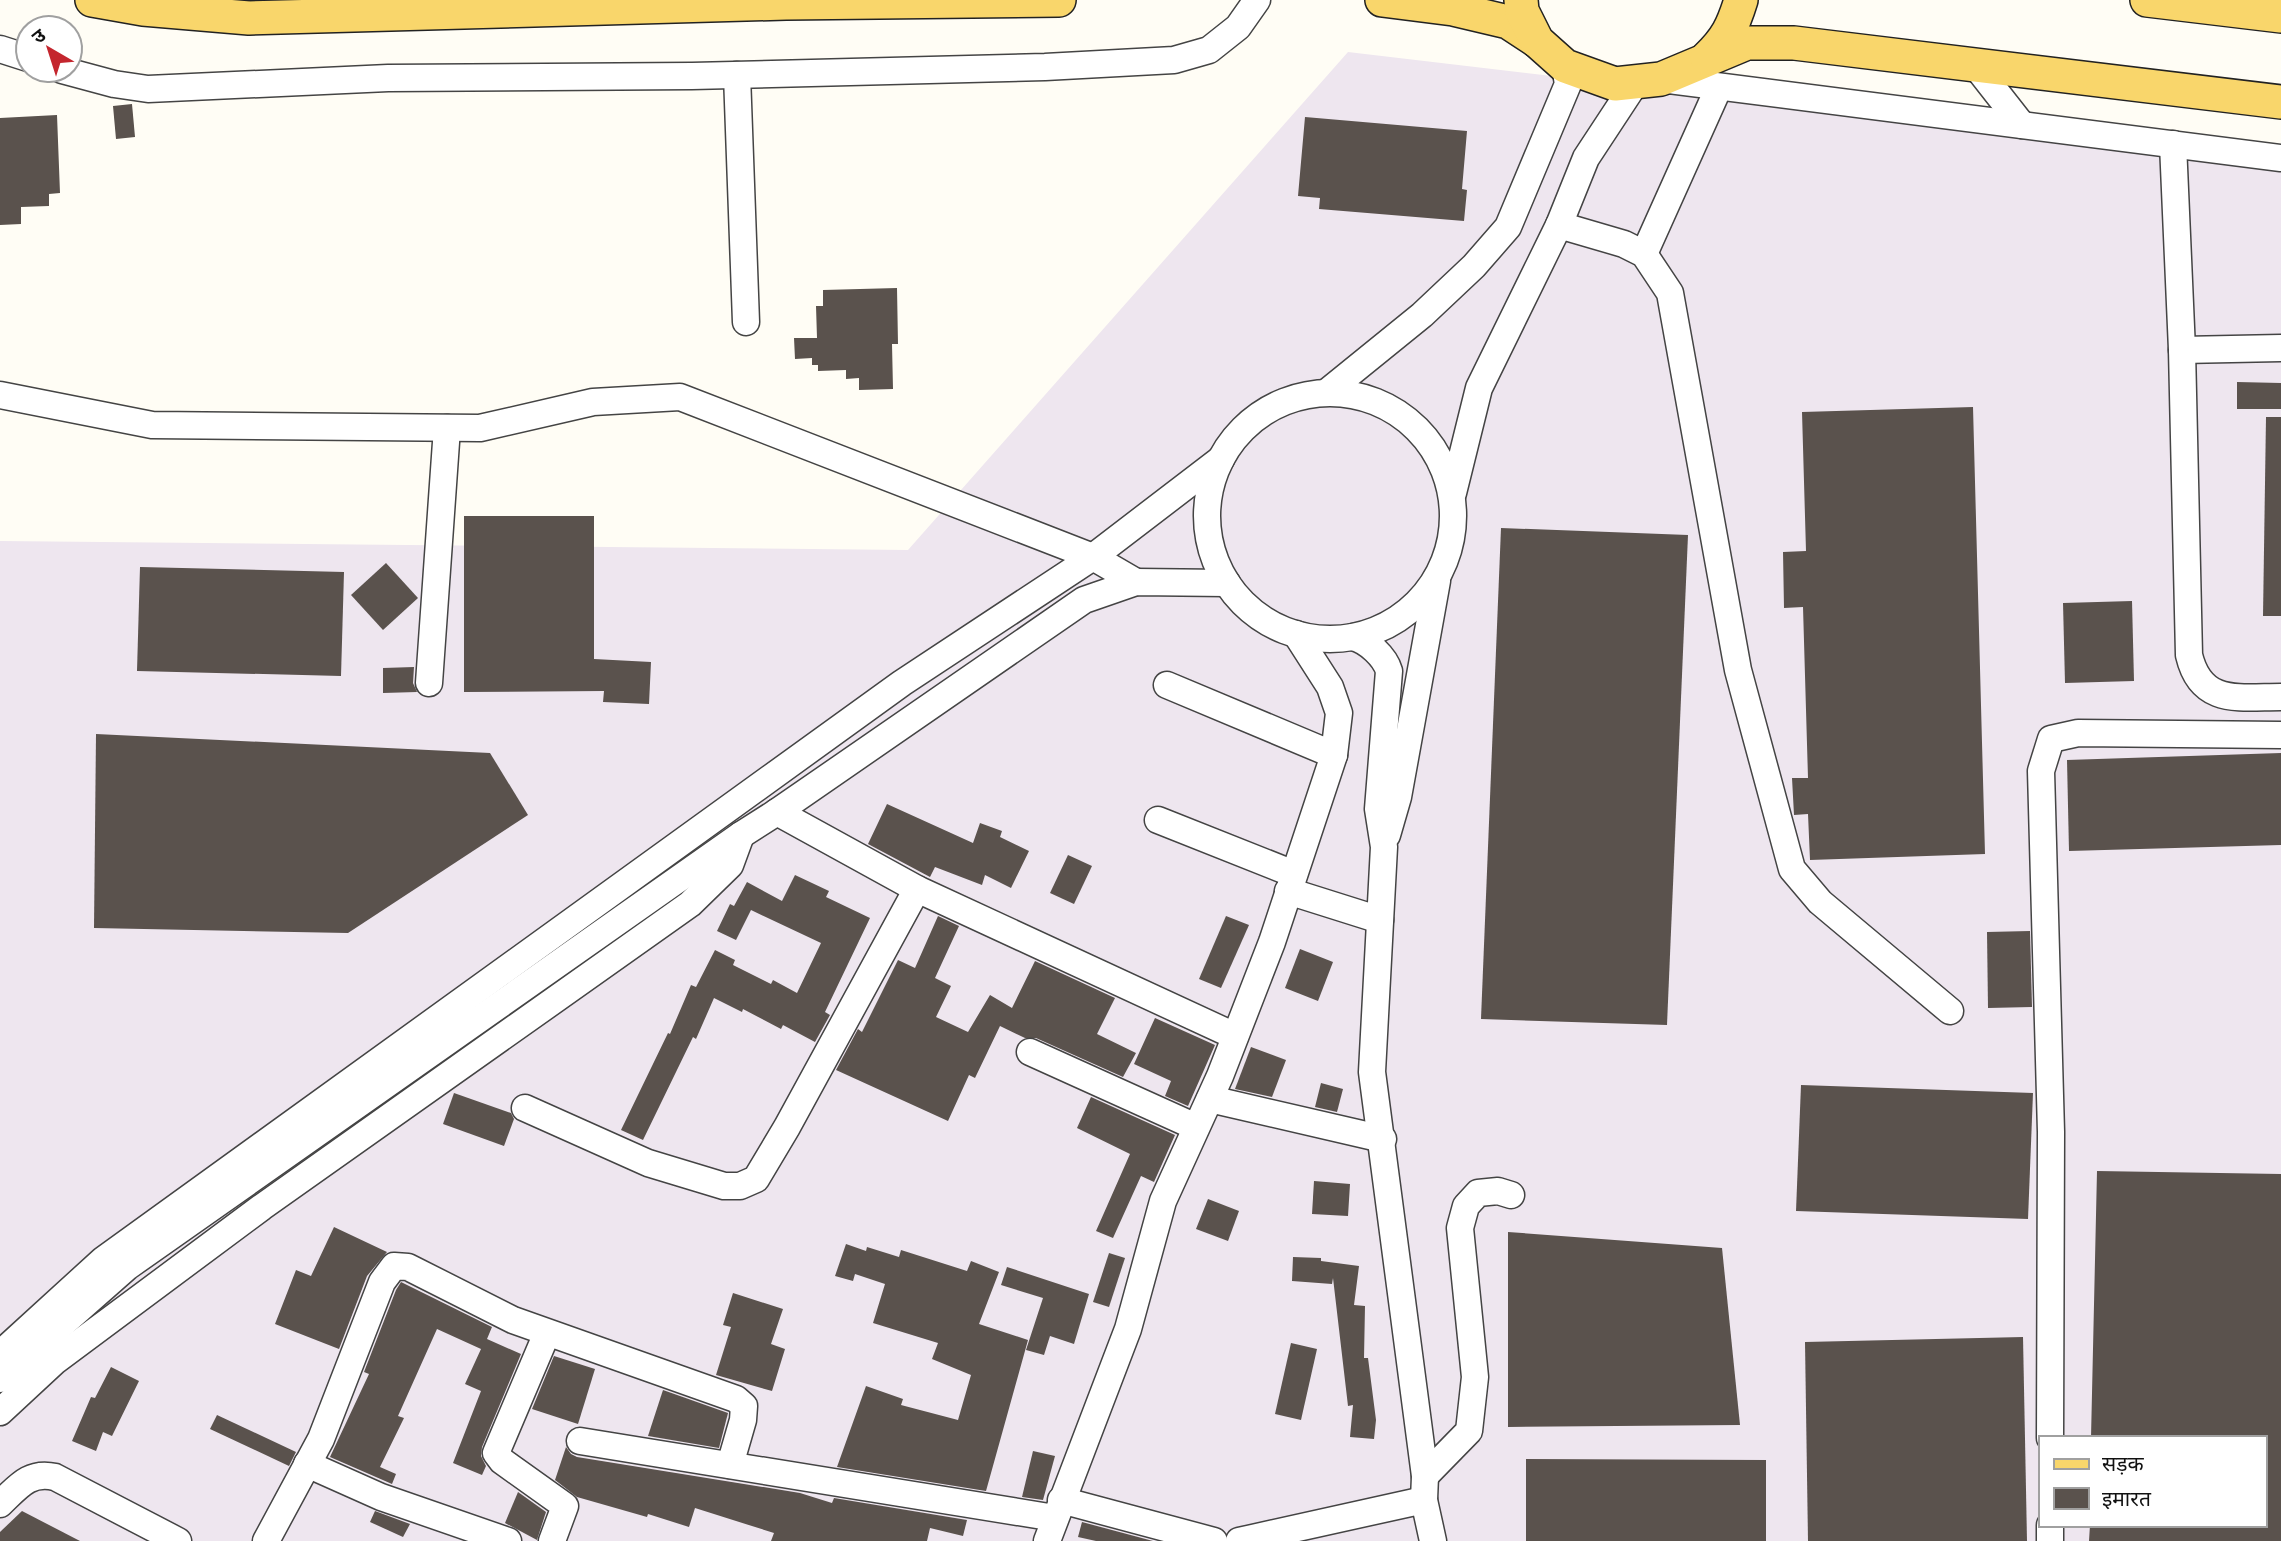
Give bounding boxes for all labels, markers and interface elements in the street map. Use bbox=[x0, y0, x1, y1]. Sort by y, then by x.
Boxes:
north arrow bbox=[14, 14, 84, 84]
text: उ bbox=[27, 23, 51, 49]
legend bbox=[2039, 1436, 2267, 1527]
text: सड़क bbox=[2102, 1452, 2144, 1476]
text: इमारत bbox=[2102, 1487, 2152, 1511]

